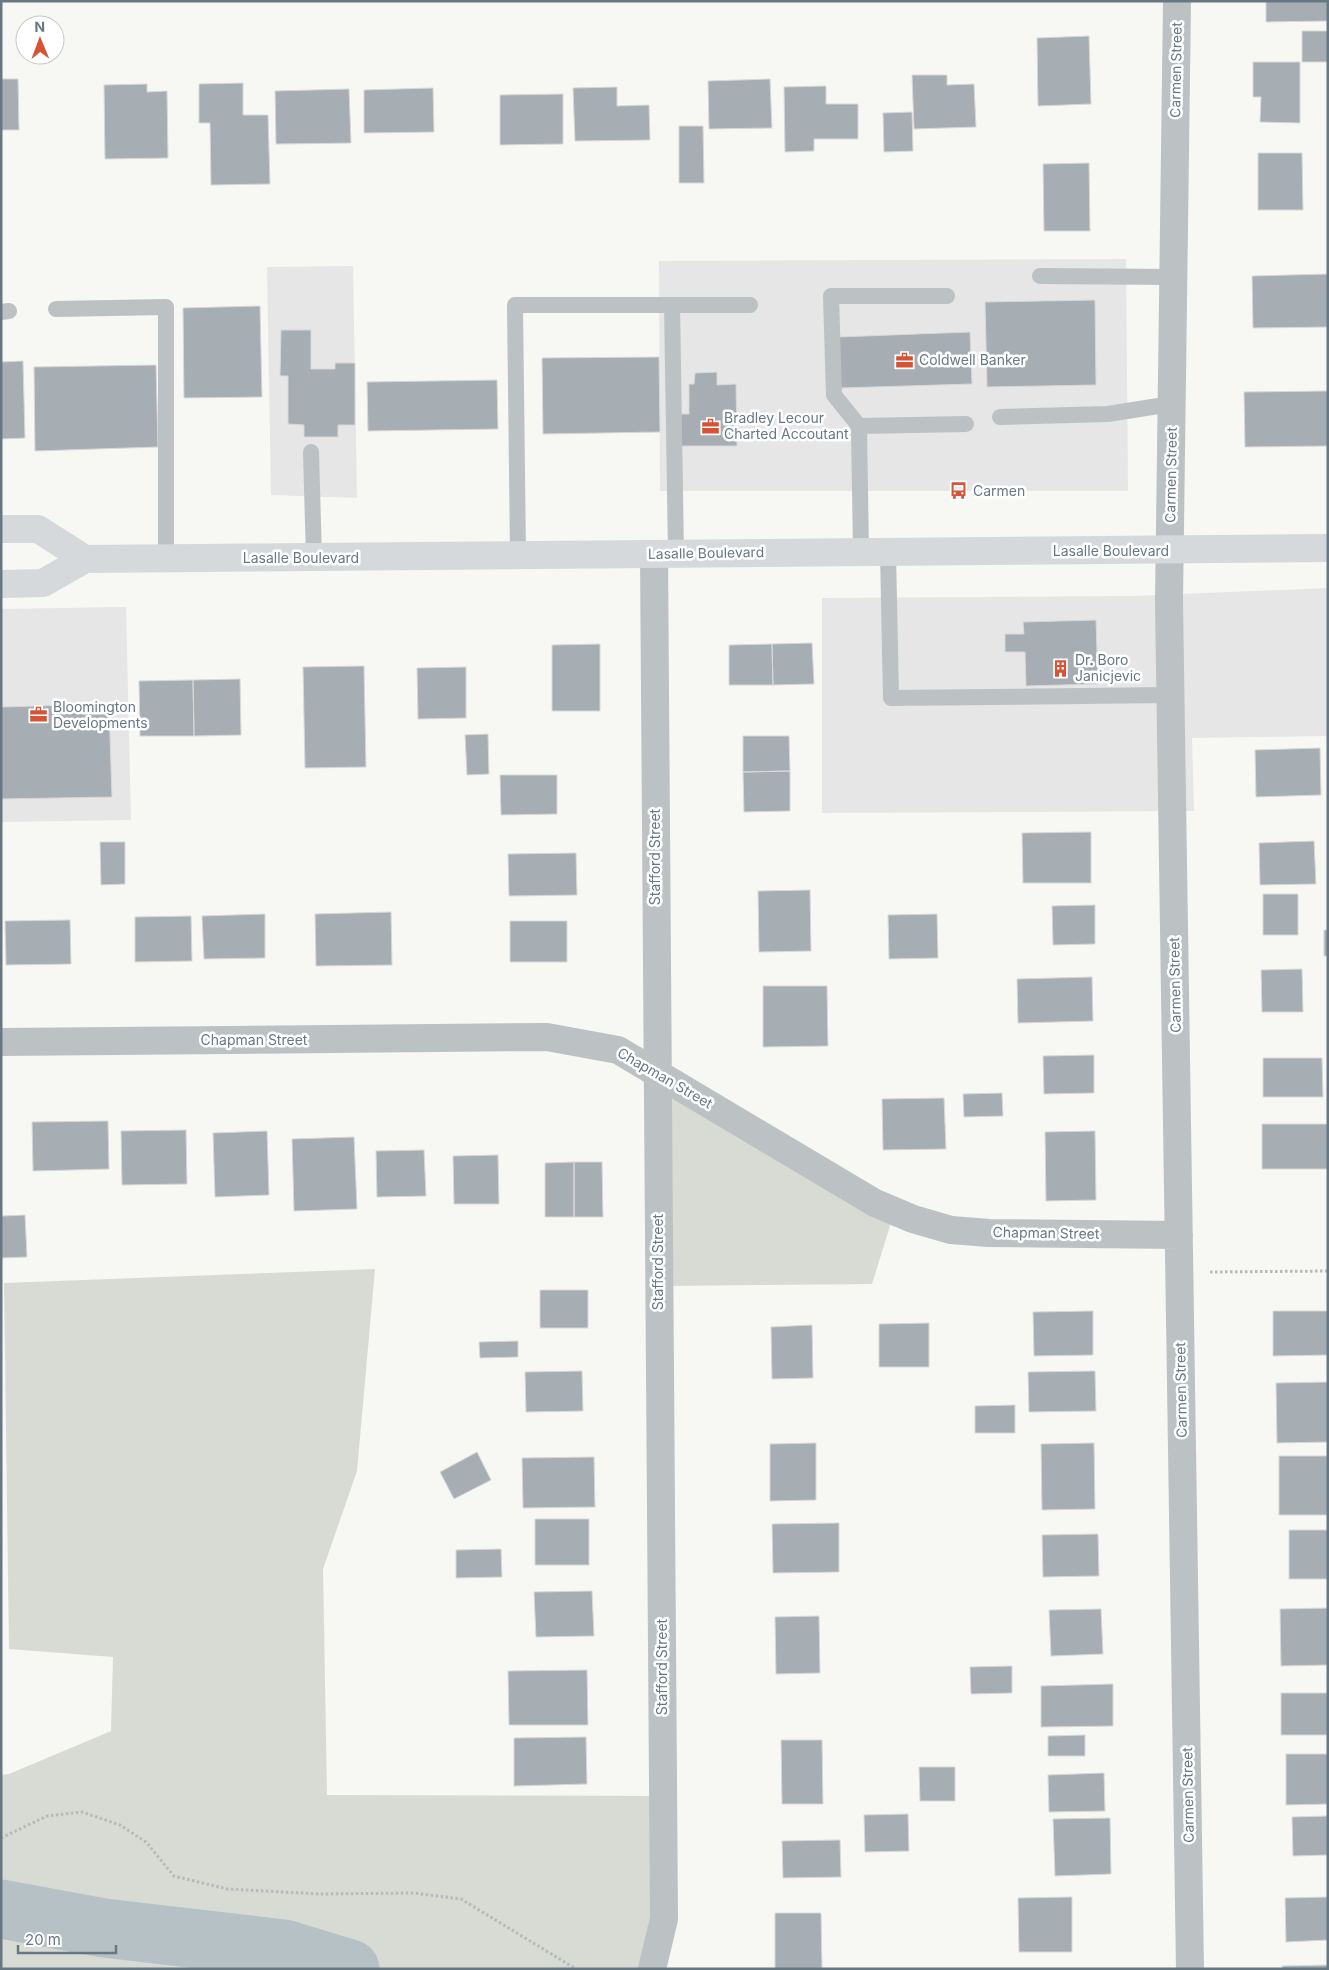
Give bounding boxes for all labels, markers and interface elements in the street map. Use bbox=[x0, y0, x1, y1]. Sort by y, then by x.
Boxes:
north arrow bbox=[15, 15, 65, 65]
text: N bbox=[34, 18, 45, 35]
street label: Carmen Street bbox=[1166, 22, 1185, 118]
office icon: Coldwell Banker bbox=[895, 350, 915, 370]
place label: Coldwell Banker bbox=[919, 351, 1026, 368]
place label: Bradley Lecour Charted Accoutant bbox=[724, 409, 849, 442]
office icon: Bradley Lecour Charted Accoutant bbox=[700, 416, 720, 436]
street label: Carmen Street bbox=[1161, 427, 1180, 523]
bus stop icon: Carmen bbox=[949, 481, 969, 501]
place label: Carmen bbox=[973, 482, 1025, 499]
street label: Lasalle Boulevard bbox=[1053, 542, 1169, 559]
street label: Lasalle Boulevard bbox=[648, 543, 764, 562]
street label: Lasalle Boulevard bbox=[243, 549, 359, 566]
place label: Dr. Boro Janicjevic bbox=[1075, 651, 1141, 684]
building icon: Dr. Boro Janicjevic bbox=[1051, 658, 1071, 678]
place label: Bloomington Developments bbox=[53, 698, 148, 731]
office icon: Bloomington Developments bbox=[29, 705, 49, 725]
street label: Stafford Street bbox=[646, 808, 663, 905]
street label: Carmen Street bbox=[1165, 937, 1184, 1033]
street label: Chapman Street bbox=[201, 1031, 308, 1048]
street label: Chapman Street bbox=[615, 1044, 716, 1112]
street label: Stafford Street bbox=[649, 1213, 666, 1310]
street label: Chapman Street bbox=[992, 1223, 1100, 1242]
street label: Carmen Street bbox=[1171, 1342, 1190, 1438]
street label: Stafford Street bbox=[653, 1618, 670, 1715]
street label: Carmen Street bbox=[1178, 1747, 1197, 1843]
scale bar bbox=[18, 1922, 115, 1954]
text: 20 m bbox=[25, 1930, 61, 1949]

